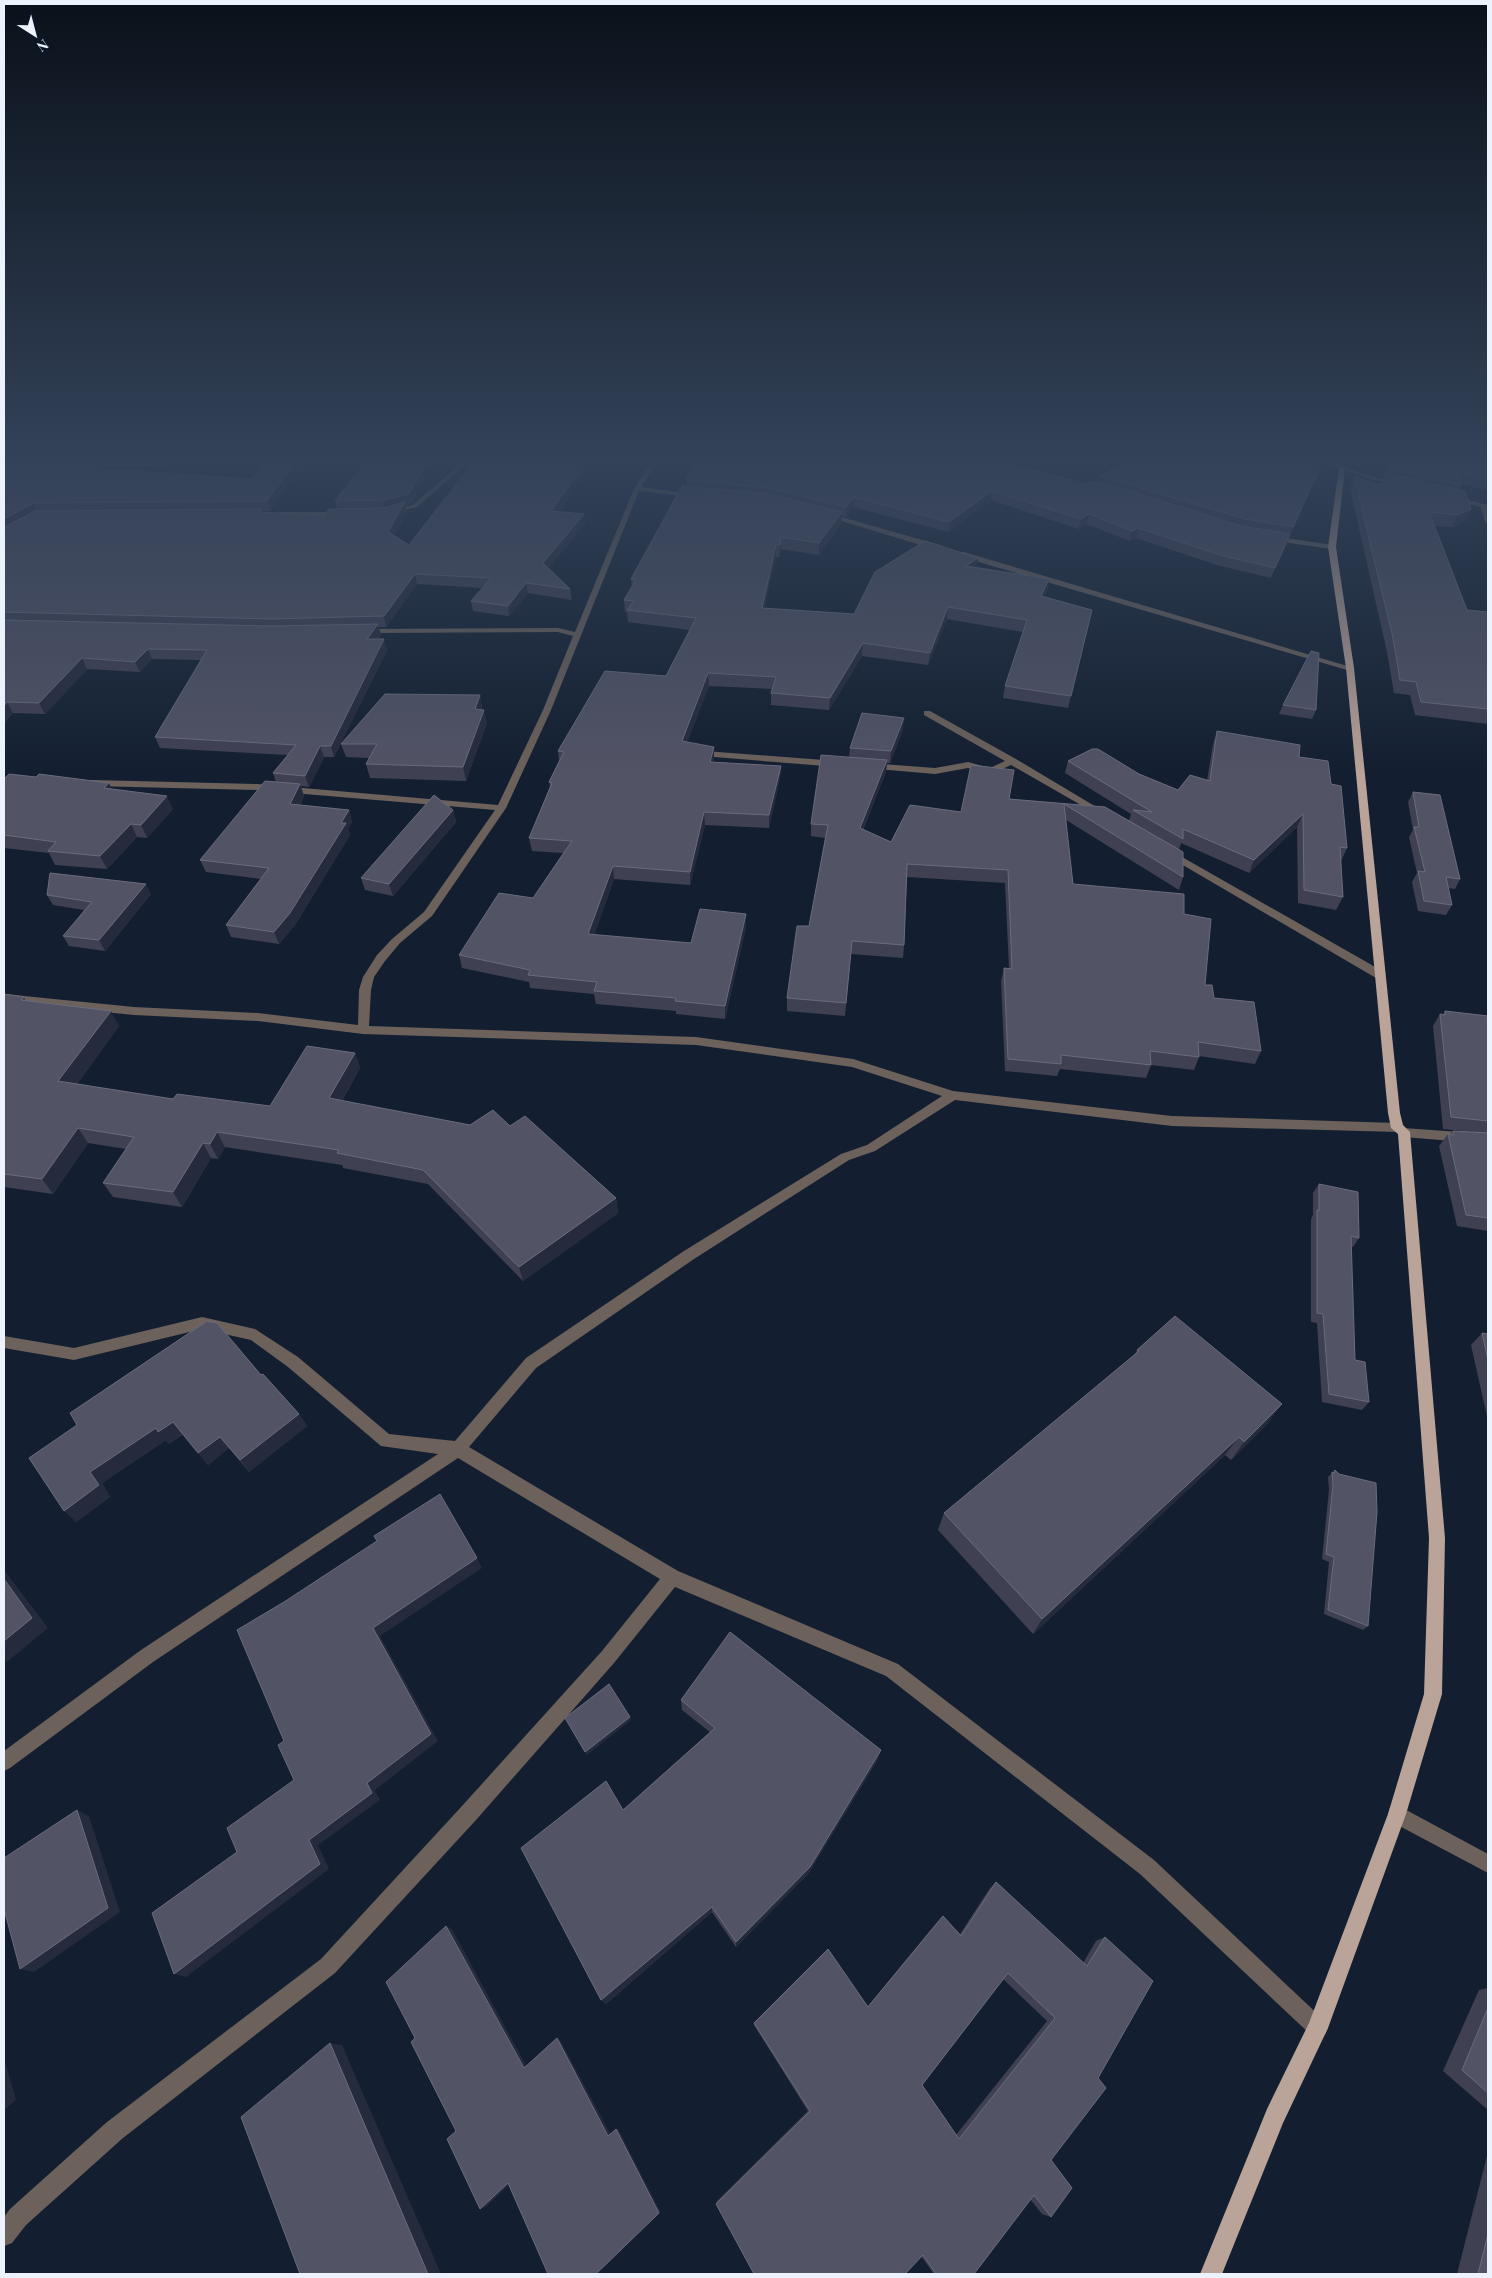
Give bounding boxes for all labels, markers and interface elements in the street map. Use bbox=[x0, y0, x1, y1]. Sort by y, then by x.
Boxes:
north arrow bbox=[10, 10, 60, 60]
text: N bbox=[33, 35, 53, 57]

